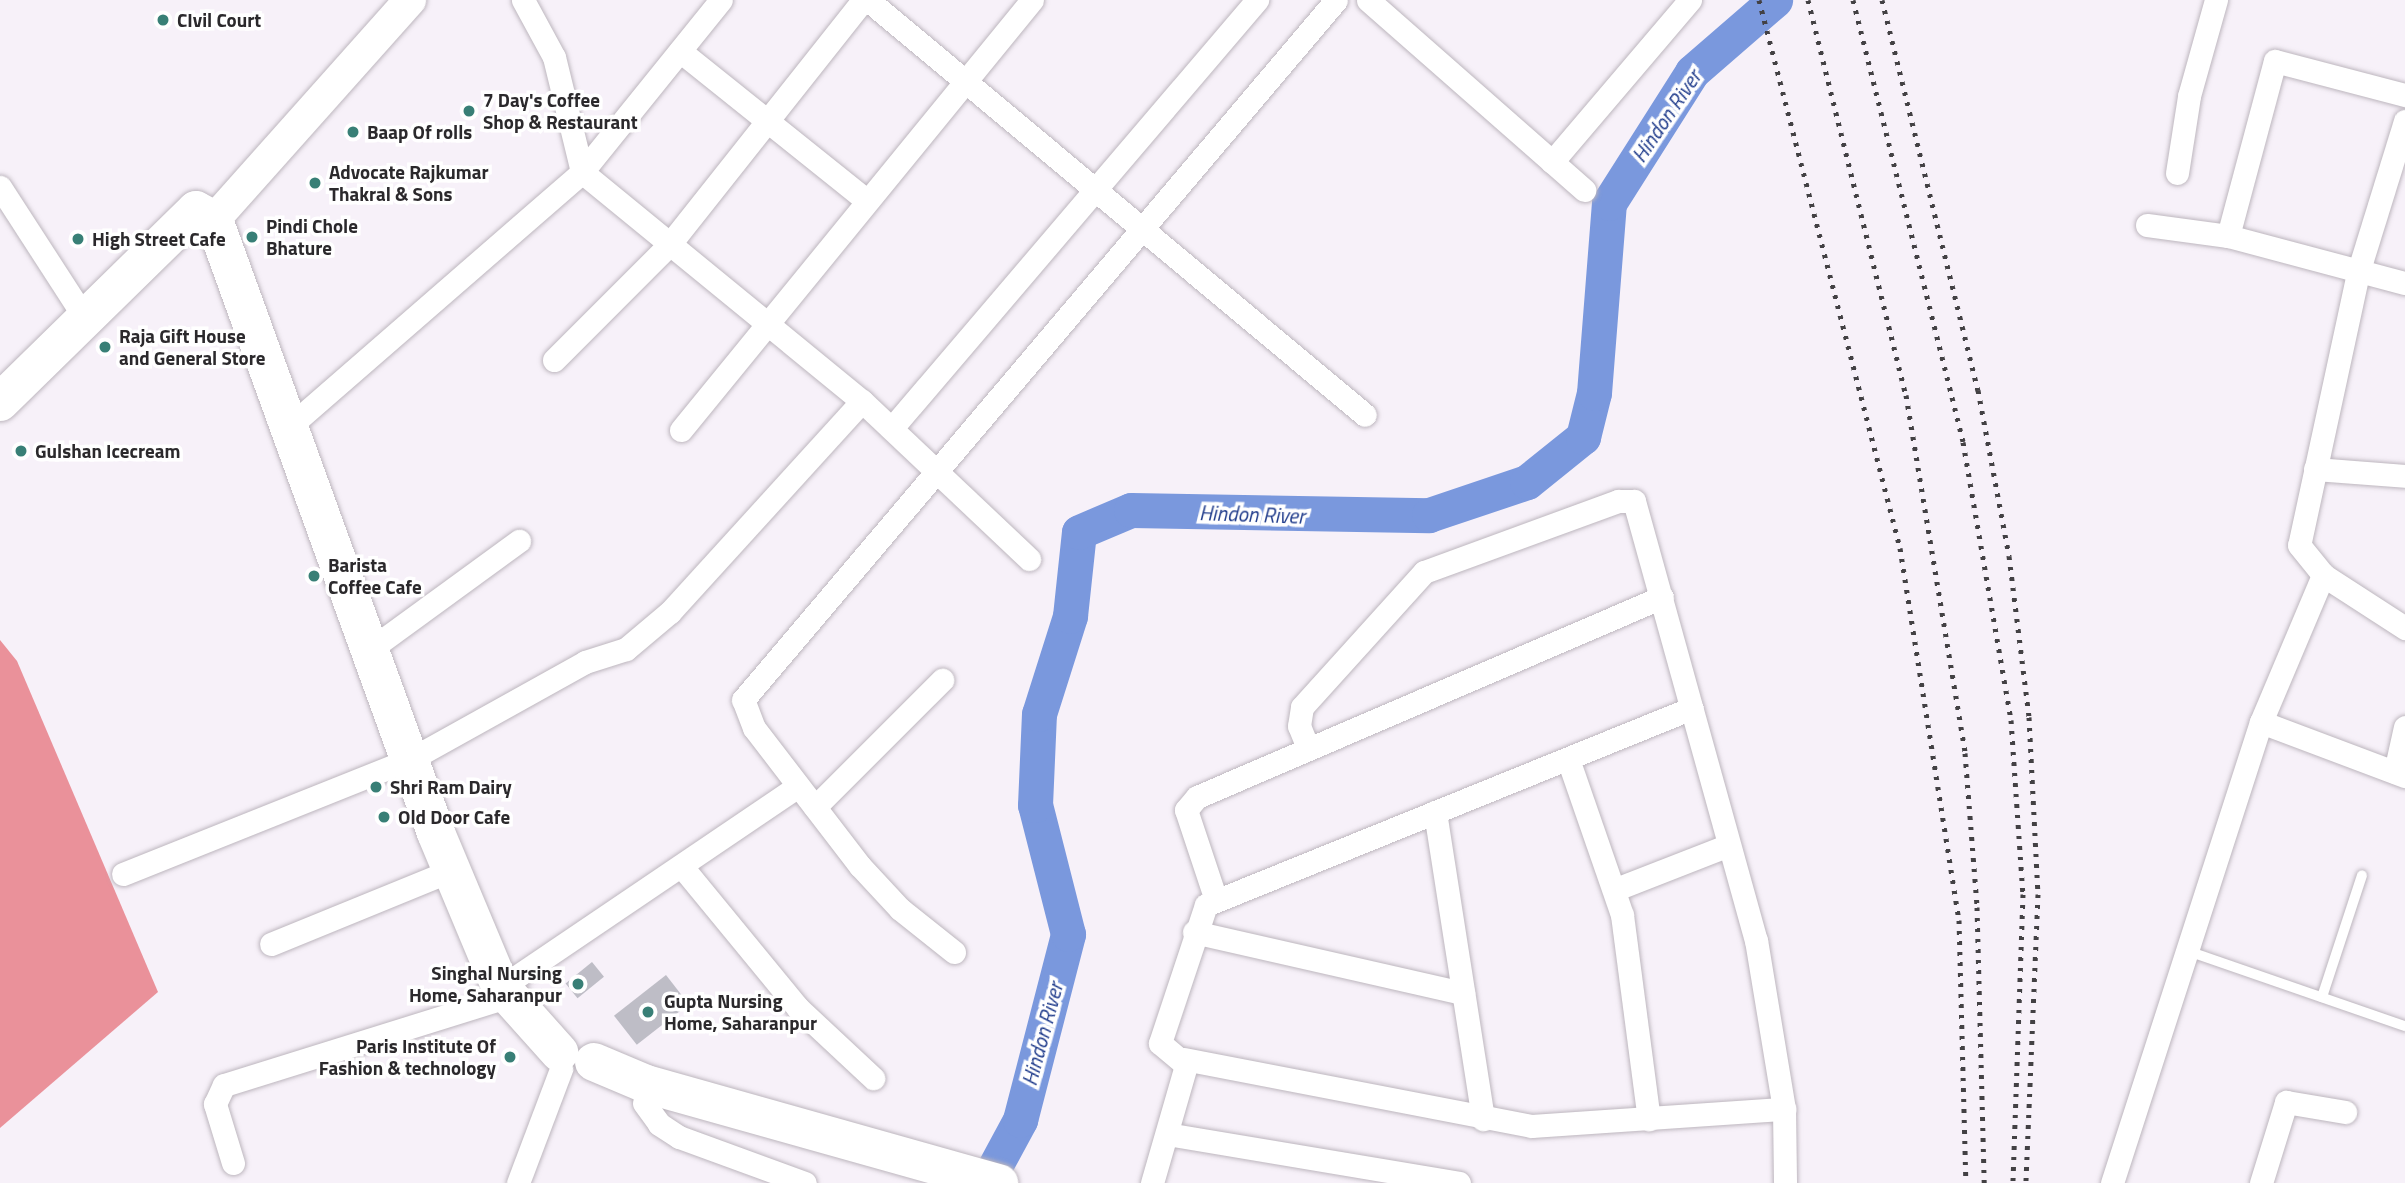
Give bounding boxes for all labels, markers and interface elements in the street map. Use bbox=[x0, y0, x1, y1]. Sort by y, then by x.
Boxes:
place label: CIvil Court bbox=[177, 9, 261, 31]
marker: CIvil Court bbox=[155, 12, 171, 28]
water label: Hindon River bbox=[1626, 65, 1706, 167]
place label: 7 Day's Coffee Shop & Restaurant bbox=[483, 89, 638, 133]
marker: 7 Day's Coffee Shop & Restaurant bbox=[461, 103, 477, 119]
place label: Baap Of rolls bbox=[367, 121, 472, 143]
marker: Baap Of rolls bbox=[345, 124, 361, 140]
place label: Advocate Rajkumar Thakral & Sons bbox=[329, 161, 489, 205]
marker: Advocate Rajkumar Thakral & Sons bbox=[307, 175, 323, 191]
place label: Pindi Chole Bhature bbox=[266, 215, 358, 259]
place label: High Street Cafe bbox=[92, 228, 226, 250]
marker: Pindi Chole Bhature bbox=[244, 229, 260, 245]
marker: High Street Cafe bbox=[70, 231, 86, 247]
place label: Raja Gift House and General Store bbox=[119, 325, 265, 369]
marker: Raja Gift House and General Store bbox=[97, 339, 113, 355]
place label: Gulshan Icecream bbox=[35, 440, 180, 462]
marker: Gulshan Icecream bbox=[13, 443, 29, 459]
water label: Hindon River bbox=[1199, 500, 1305, 528]
place label: Barista Coffee Cafe bbox=[328, 554, 422, 598]
marker: Barista Coffee Cafe bbox=[306, 568, 322, 584]
place label: Shri Ram Dairy bbox=[390, 776, 512, 798]
marker: Shri Ram Dairy bbox=[368, 779, 384, 795]
place label: Old Door Cafe bbox=[398, 806, 510, 828]
marker: Old Door Cafe bbox=[376, 809, 392, 825]
place label: Singhal Nursing Home, Saharanpur bbox=[409, 962, 562, 1006]
marker: Singhal Nursing Home, Saharanpur bbox=[568, 974, 588, 994]
water label: Hindon River bbox=[1016, 980, 1068, 1088]
place label: Gupta Nursing Home, Saharanpur bbox=[664, 990, 817, 1034]
marker: Gupta Nursing Home, Saharanpur bbox=[638, 1002, 658, 1022]
place label: Paris Institute Of Fashion & technology bbox=[319, 1035, 496, 1079]
marker: Paris Institute Of Fashion & technology bbox=[502, 1049, 518, 1065]

